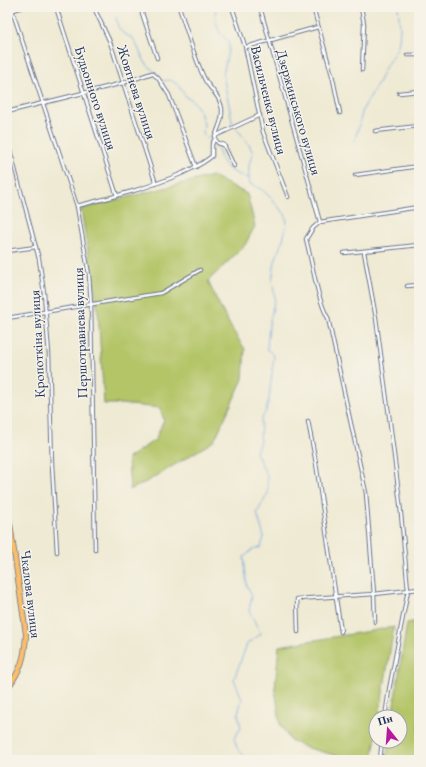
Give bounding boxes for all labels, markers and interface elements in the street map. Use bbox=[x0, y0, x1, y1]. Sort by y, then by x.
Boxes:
street label: Жовтнева вулиця bbox=[113, 42, 161, 142]
street label: Будьонного вулиця bbox=[71, 44, 121, 152]
street label: Васильченка вулиця bbox=[247, 44, 291, 156]
street label: Дзержинського вулиця bbox=[272, 47, 326, 177]
street label: Першотравнева вулиця bbox=[69, 267, 91, 399]
street label: Кропоткіна вулиця bbox=[25, 290, 49, 398]
street label: Чкалова вулиця bbox=[17, 549, 45, 639]
north arrow bbox=[368, 709, 408, 749]
text: Пн bbox=[376, 710, 395, 728]

